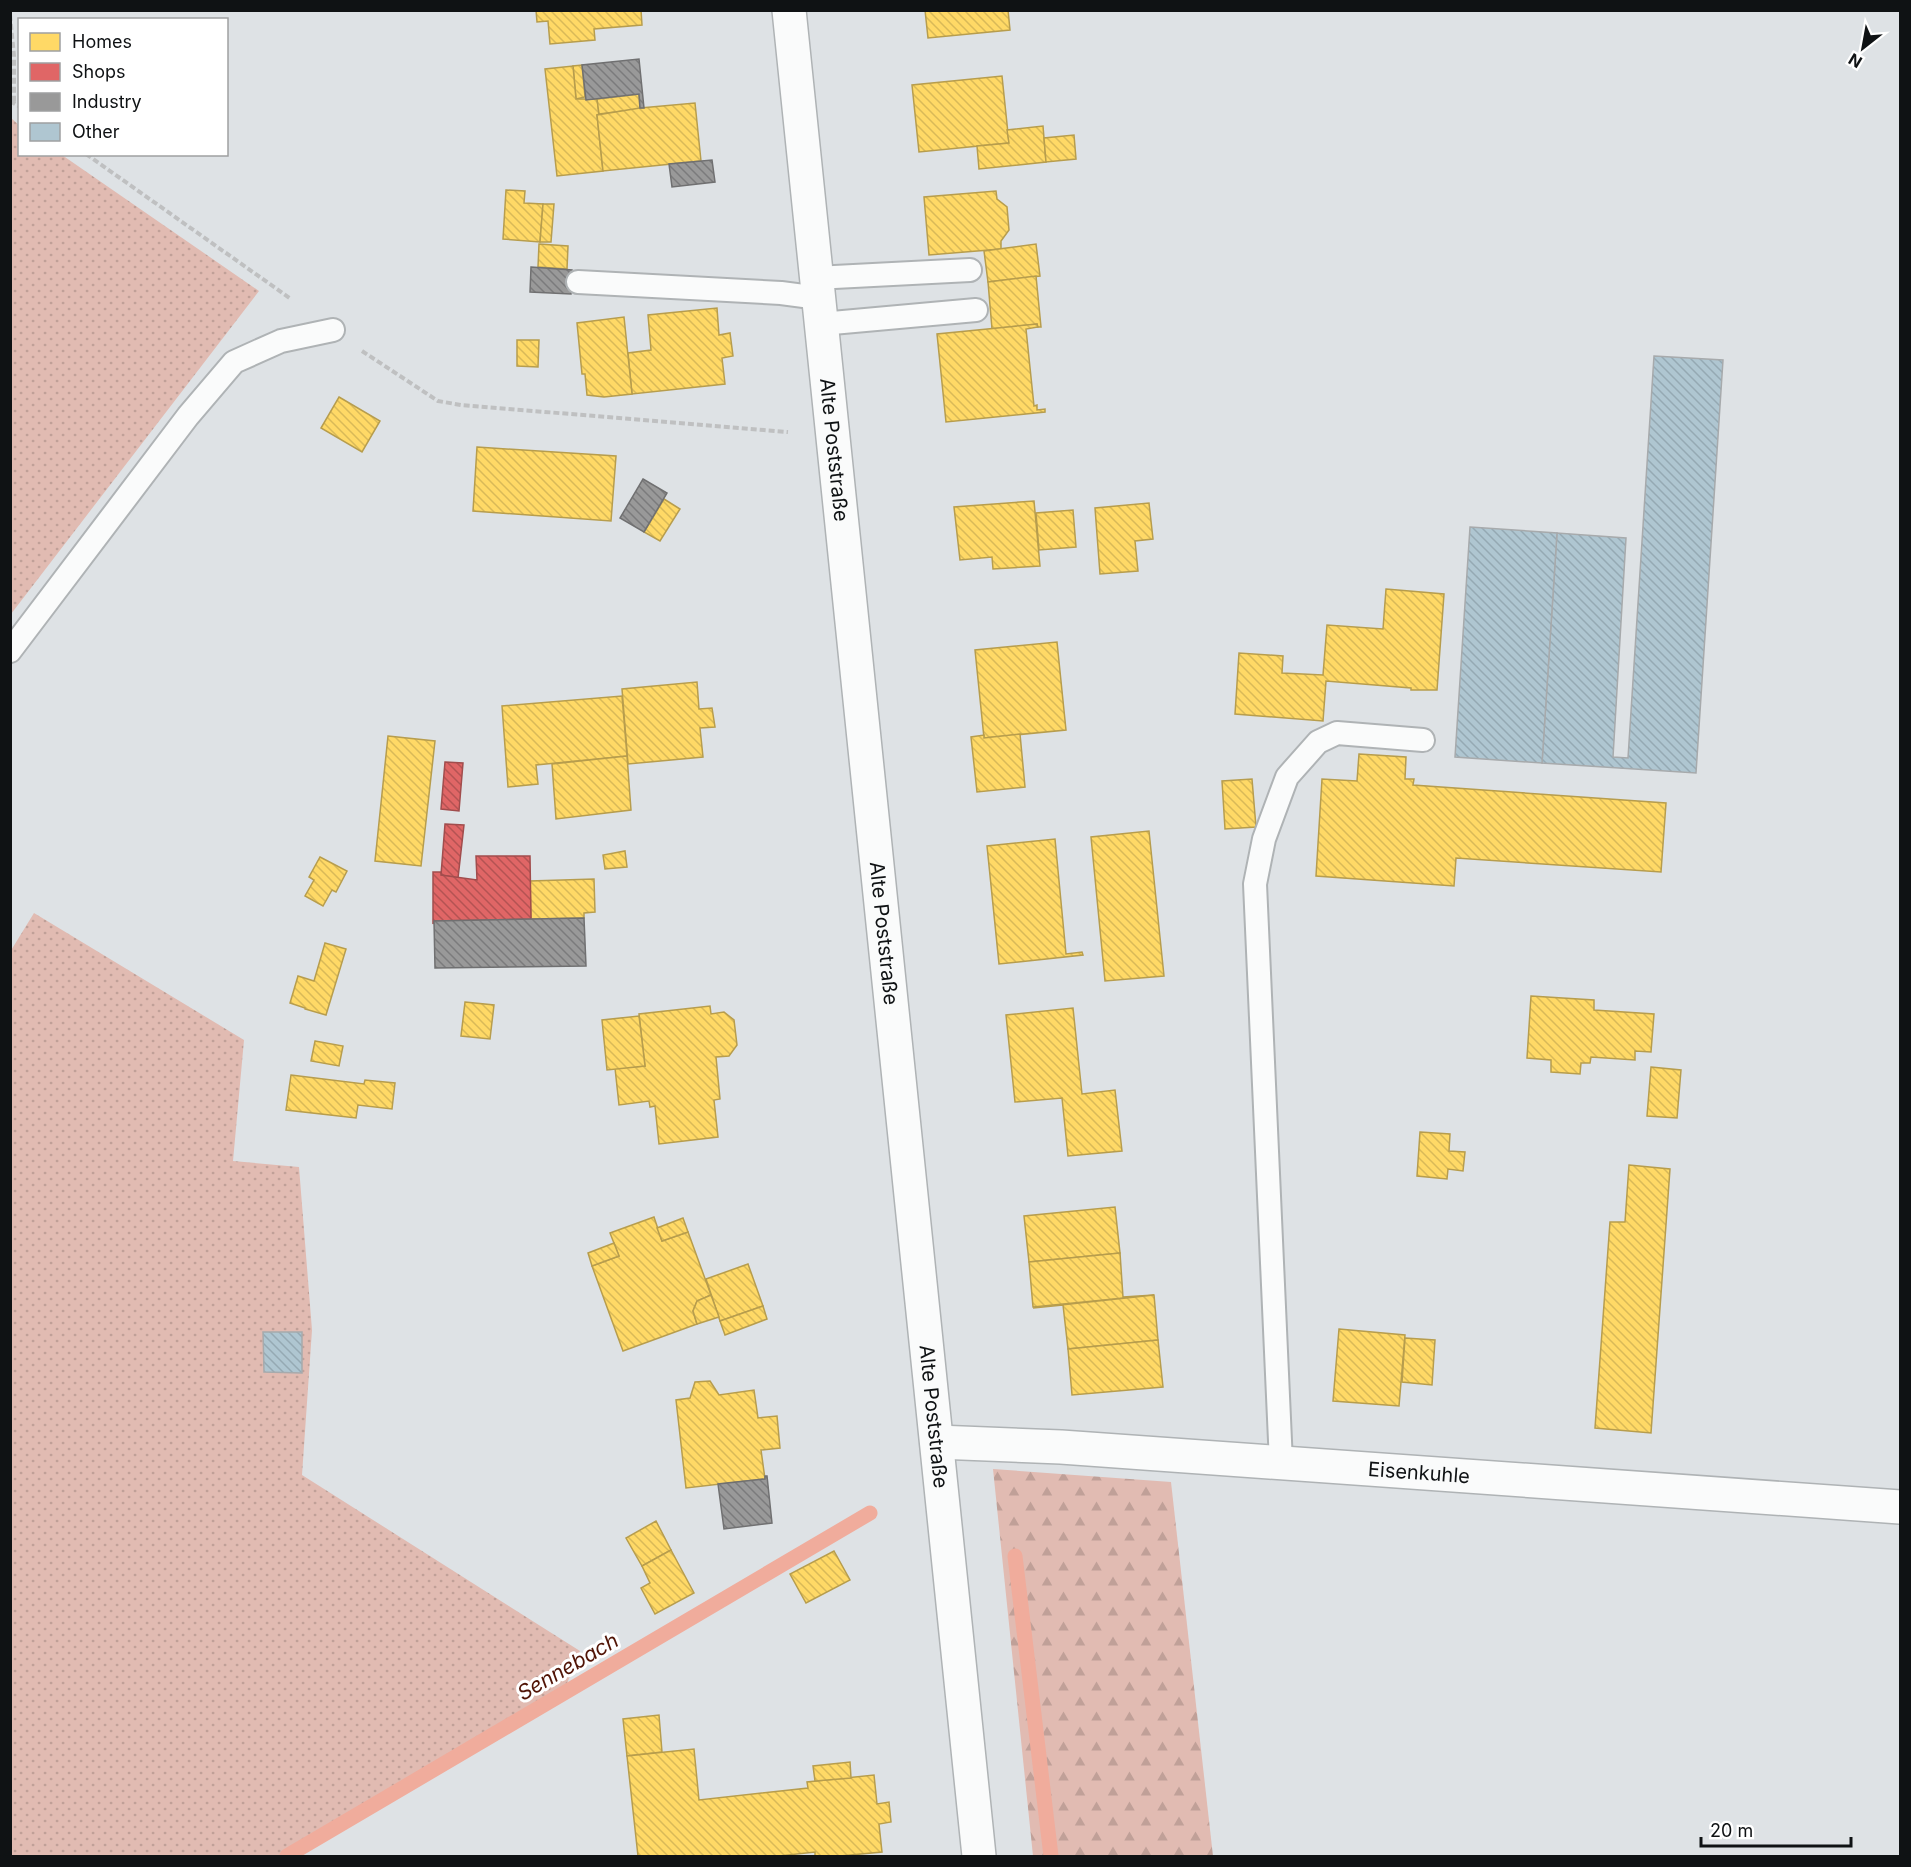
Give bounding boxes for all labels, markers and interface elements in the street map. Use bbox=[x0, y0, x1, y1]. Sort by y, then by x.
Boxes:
legend bbox=[18, 18, 228, 156]
north arrow bbox=[1833, 18, 1893, 78]
text: Homes bbox=[72, 31, 132, 52]
text: N bbox=[1845, 49, 1866, 73]
text: Shops bbox=[72, 61, 126, 82]
text: Industry bbox=[72, 91, 142, 112]
text: Other bbox=[72, 121, 120, 142]
street label: Alte Poststraße bbox=[815, 377, 854, 523]
street label: Alte Poststraße bbox=[865, 860, 903, 1006]
street label: Alte Poststraße bbox=[914, 1344, 953, 1489]
street label: Eisenkuhle bbox=[1367, 1457, 1471, 1488]
water label: Sennebach bbox=[513, 1628, 623, 1706]
scale bar bbox=[1701, 1810, 1851, 1848]
text: 20 m bbox=[1710, 1820, 1753, 1841]

